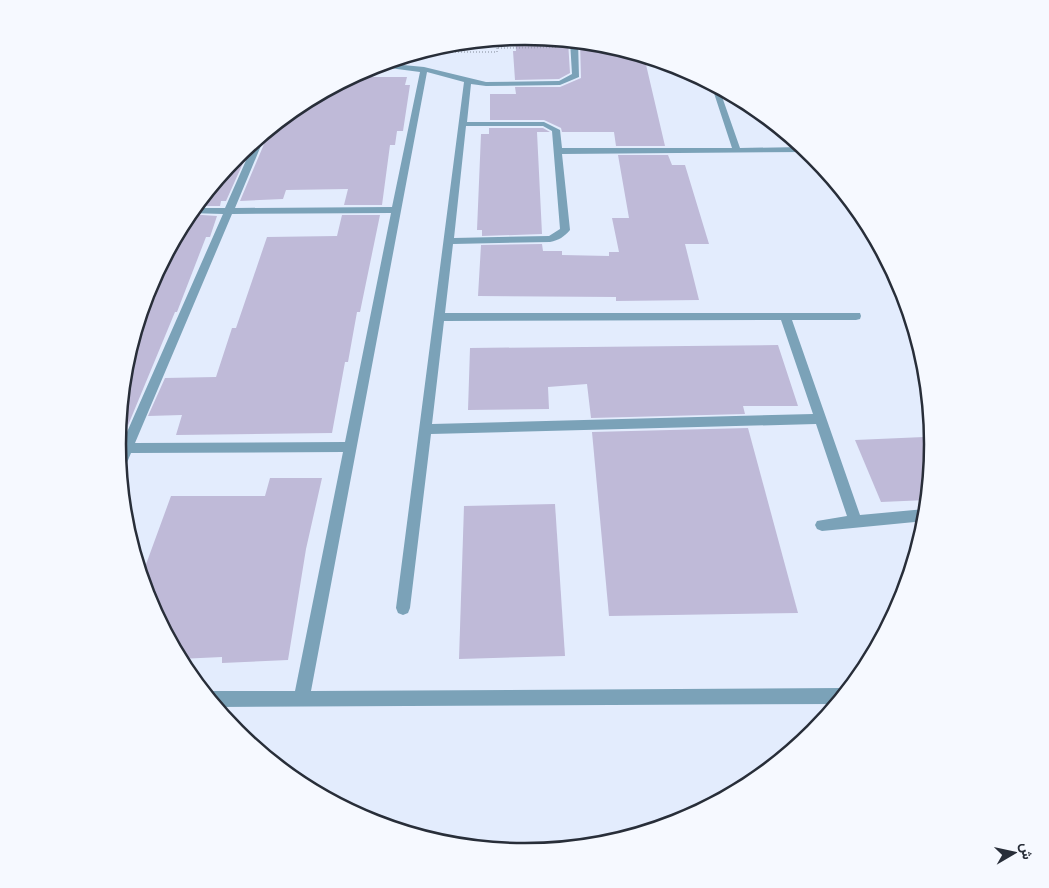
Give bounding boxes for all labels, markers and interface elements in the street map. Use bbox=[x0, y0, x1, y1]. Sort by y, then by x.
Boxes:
north arrow bbox=[989, 828, 1039, 878]
text: ش bbox=[1017, 841, 1037, 861]

